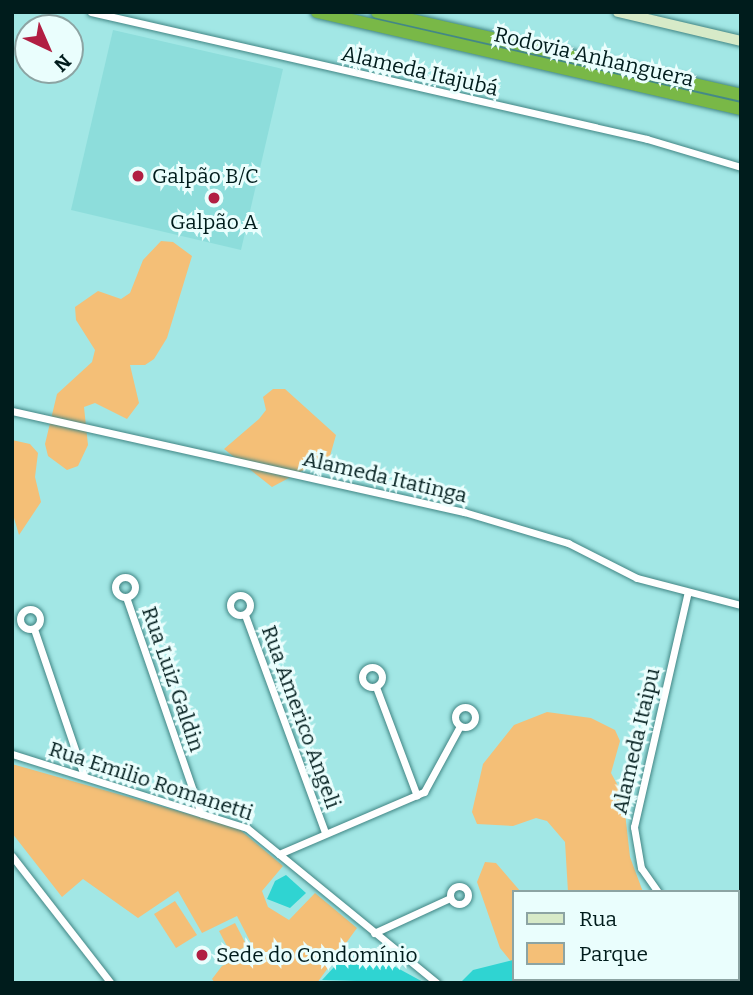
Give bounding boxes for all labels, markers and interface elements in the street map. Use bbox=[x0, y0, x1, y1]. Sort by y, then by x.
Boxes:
north arrow bbox=[14, 14, 84, 84]
street label: Rodovia Anhanguera bbox=[492, 22, 696, 92]
street label: Alameda Itajubá bbox=[339, 41, 501, 101]
text: N bbox=[49, 50, 76, 76]
place label: Galpão B/C bbox=[152, 163, 258, 189]
marker: Galpão B/C bbox=[130, 168, 146, 184]
marker: Galpão A bbox=[206, 190, 222, 206]
place label: Galpão A bbox=[170, 209, 258, 235]
street label: Alameda Itatinga bbox=[300, 446, 470, 508]
street label: Rua Luiz Galdin bbox=[136, 603, 210, 755]
street label: Rua Americo Angeli bbox=[256, 622, 346, 812]
street label: Alameda Itaipu bbox=[607, 665, 665, 817]
street label: Rua Emilio Romanetti bbox=[46, 736, 256, 826]
legend bbox=[512, 890, 739, 981]
text: Rua bbox=[579, 906, 617, 932]
text: Parque bbox=[579, 941, 648, 967]
place label: Sede do Condomínio bbox=[216, 942, 417, 968]
marker: Sede do Condomínio bbox=[194, 947, 210, 963]

